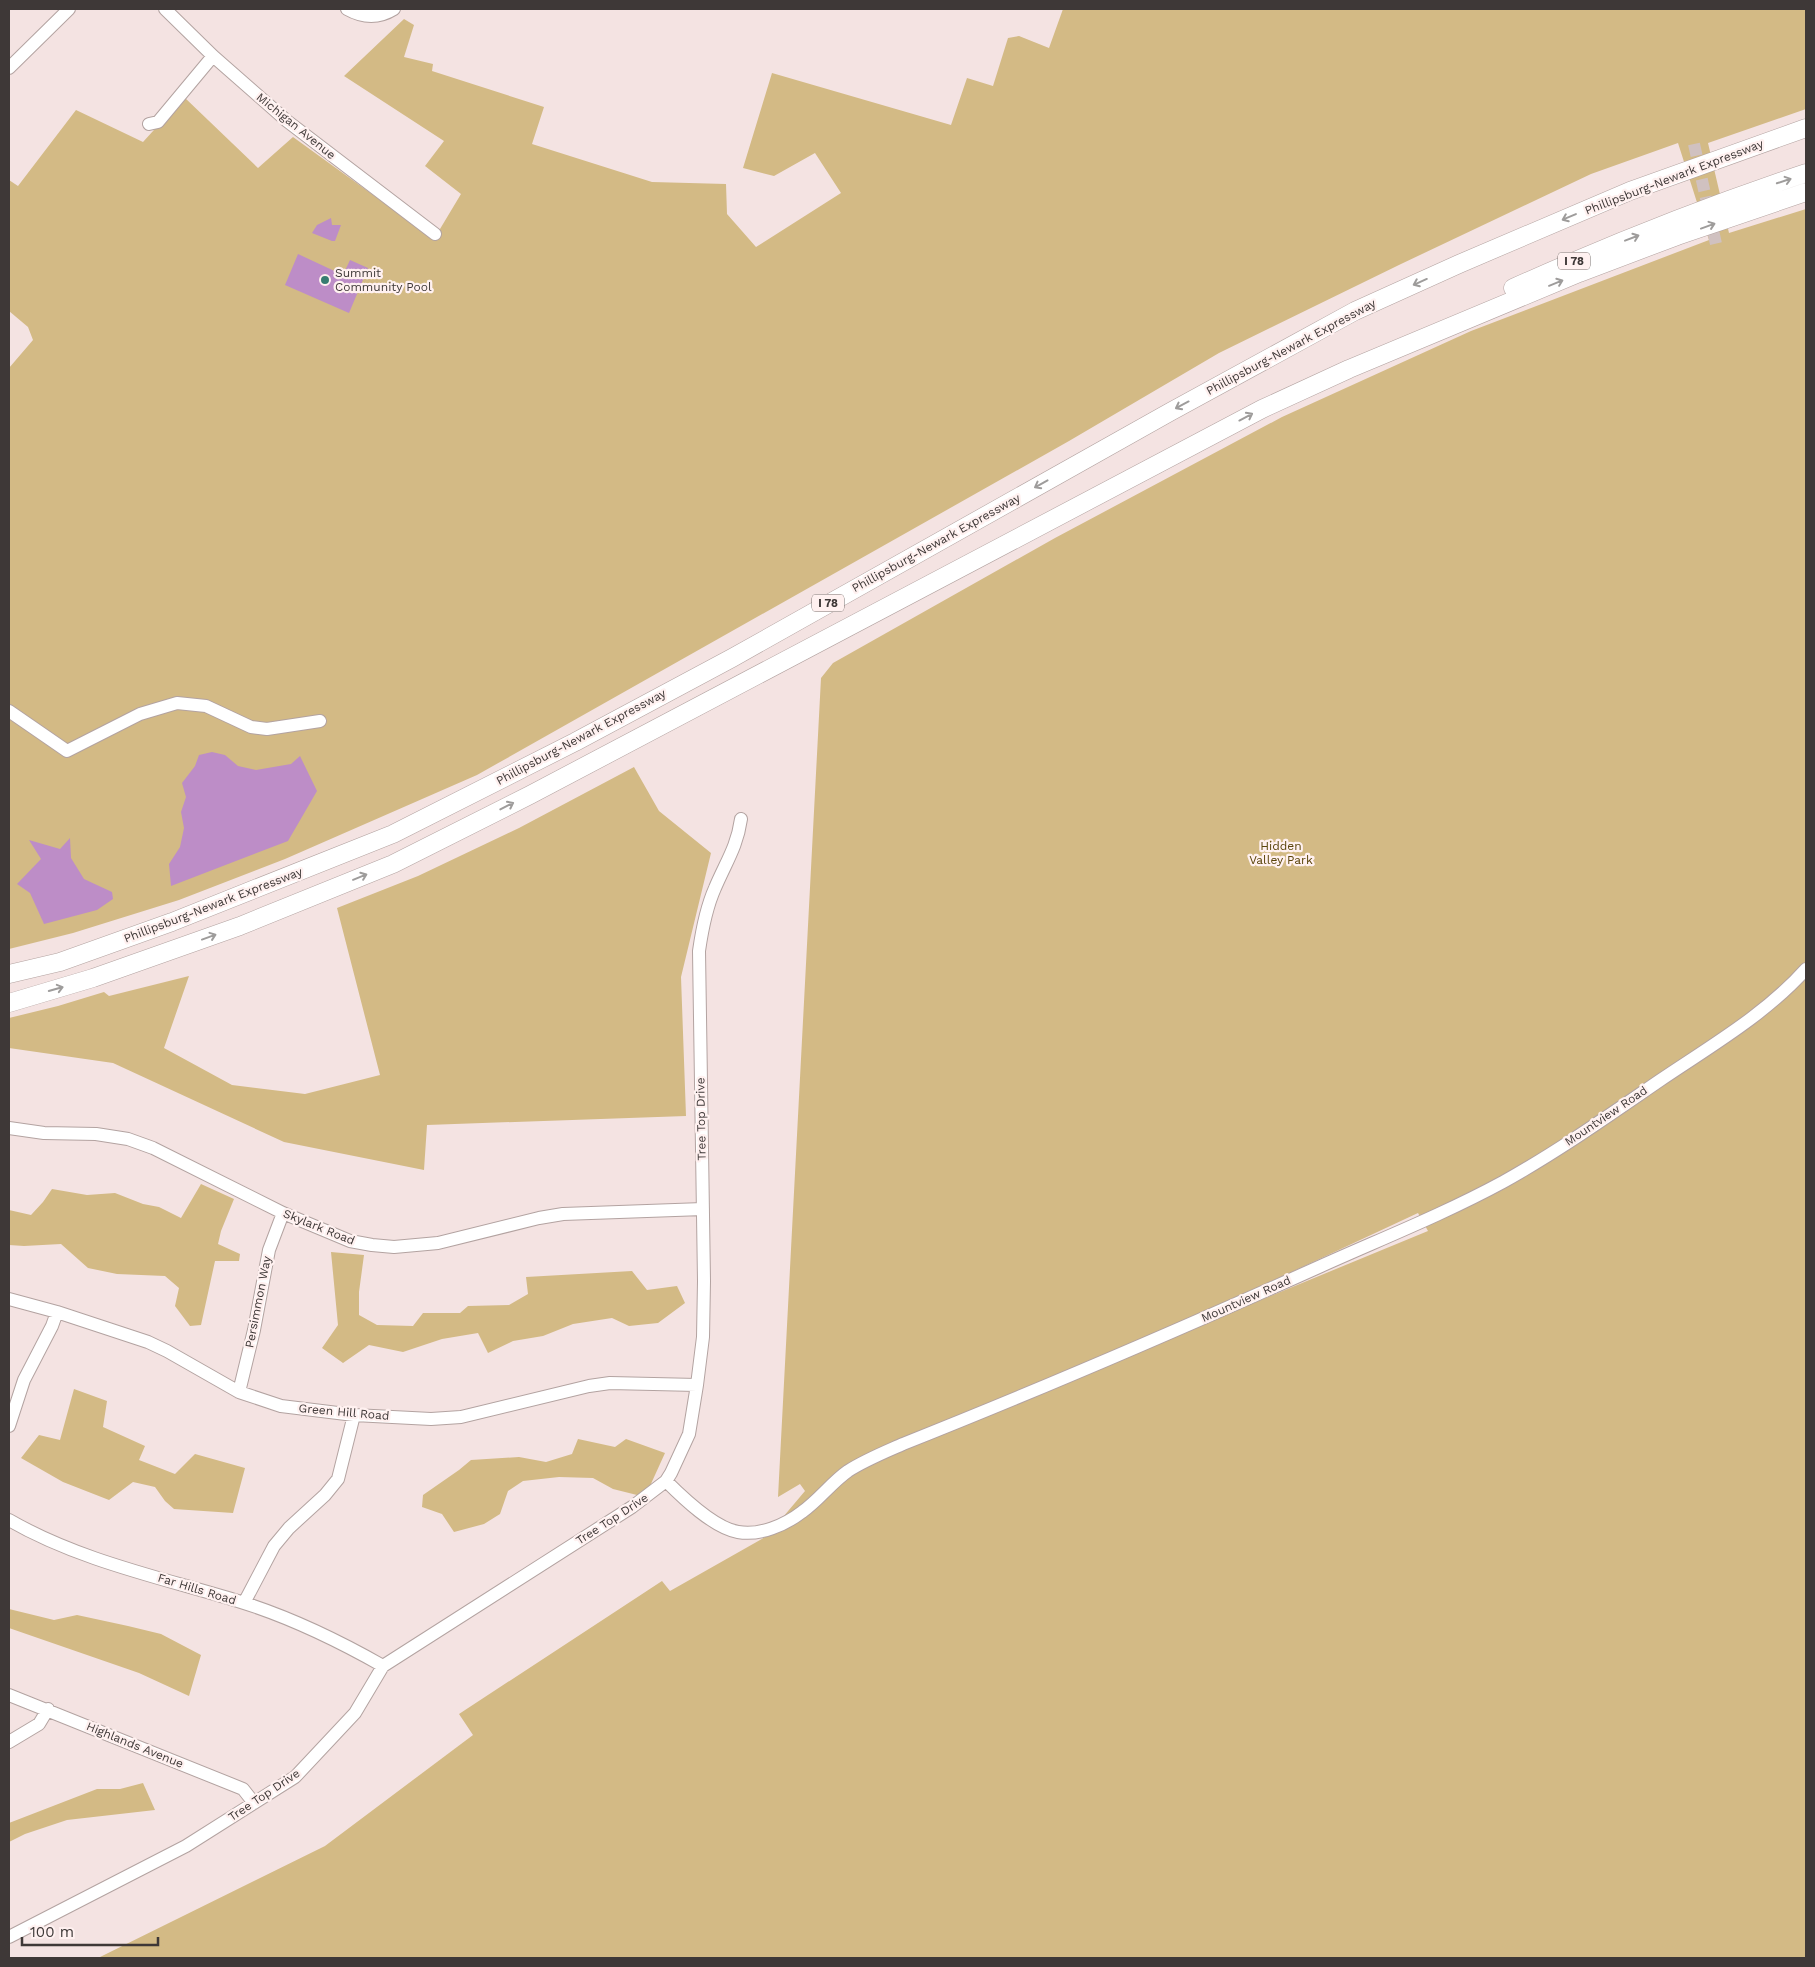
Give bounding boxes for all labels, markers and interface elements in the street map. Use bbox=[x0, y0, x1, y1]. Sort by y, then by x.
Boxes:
street label: Michigan Avenue bbox=[254, 90, 338, 162]
street label: Phillipsburg-Newark Expressway bbox=[1583, 136, 1766, 218]
one-way arrow bbox=[1775, 176, 1791, 185]
one-way arrow bbox=[1562, 213, 1577, 223]
one-way arrow bbox=[1700, 221, 1715, 230]
one-way arrow bbox=[1623, 233, 1639, 242]
road number: I 78 bbox=[1558, 252, 1590, 270]
place label: Summit Community Pool bbox=[335, 266, 432, 294]
marker: Summit Community Pool bbox=[319, 274, 331, 286]
one-way arrow bbox=[1413, 277, 1428, 287]
one-way arrow bbox=[1548, 278, 1563, 287]
street label: Phillipsburg-Newark Expressway bbox=[1204, 296, 1379, 398]
one-way arrow bbox=[1176, 400, 1190, 410]
one-way arrow bbox=[1238, 412, 1253, 421]
one-way arrow bbox=[1033, 479, 1048, 489]
street label: Phillipsburg-Newark Expressway bbox=[849, 490, 1023, 595]
road number: I 78 bbox=[812, 594, 844, 612]
street label: Phillipsburg-Newark Expressway bbox=[494, 686, 669, 788]
one-way arrow bbox=[499, 801, 514, 811]
park label: Hidden Valley Park bbox=[1249, 839, 1313, 867]
street label: Phillipsburg-Newark Expressway bbox=[122, 864, 305, 946]
one-way arrow bbox=[352, 872, 368, 881]
one-way arrow bbox=[201, 932, 217, 941]
one-way arrow bbox=[47, 984, 63, 994]
street label: Tree Top Drive bbox=[693, 1077, 709, 1161]
street label: Mountview Road bbox=[1562, 1083, 1650, 1149]
street label: Skylark Road bbox=[281, 1206, 357, 1248]
street label: Persimmon Way bbox=[242, 1254, 274, 1349]
street label: Mountview Road bbox=[1199, 1273, 1293, 1325]
street label: Green Hill Road bbox=[298, 1401, 390, 1423]
street label: Tree Top Drive bbox=[573, 1490, 651, 1548]
street label: Far Hills Road bbox=[156, 1570, 238, 1608]
street label: Highlands Avenue bbox=[84, 1719, 186, 1771]
street label: Tree Top Drive bbox=[226, 1766, 303, 1824]
scale bar bbox=[22, 1914, 159, 1946]
text: 100 m bbox=[30, 1923, 74, 1941]

